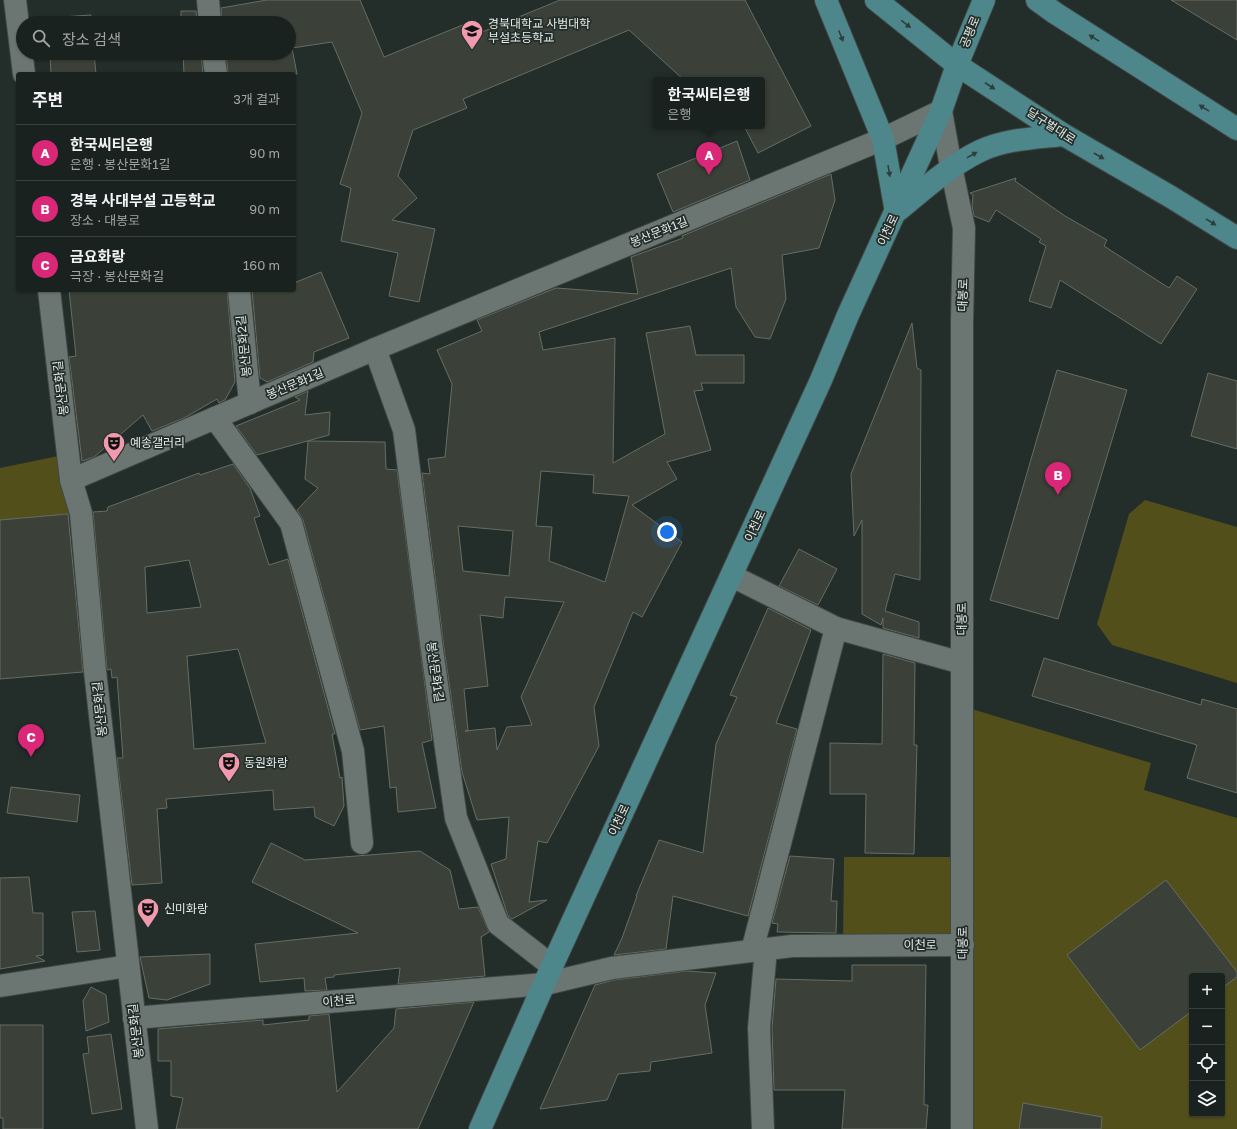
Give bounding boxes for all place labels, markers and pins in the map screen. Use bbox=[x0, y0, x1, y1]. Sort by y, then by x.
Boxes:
place label: 경북대학교 사범대학 부설초등학교 bbox=[488, 16, 590, 45]
school or university icon: 경북대학교 사범대학 부설초등학교 bbox=[459, 18, 485, 51]
pin: A bbox=[696, 142, 722, 175]
theatre icon: 예송갤러리 bbox=[101, 430, 127, 463]
place label: 예송갤러리 bbox=[130, 435, 185, 450]
pin: B bbox=[1045, 462, 1071, 495]
pin: C bbox=[18, 724, 44, 757]
theatre icon: 동원화랑 bbox=[216, 750, 242, 783]
place label: 동원화랑 bbox=[244, 755, 288, 770]
theatre icon: 신미화랑 bbox=[135, 896, 161, 929]
place label: 신미화랑 bbox=[164, 901, 208, 916]

